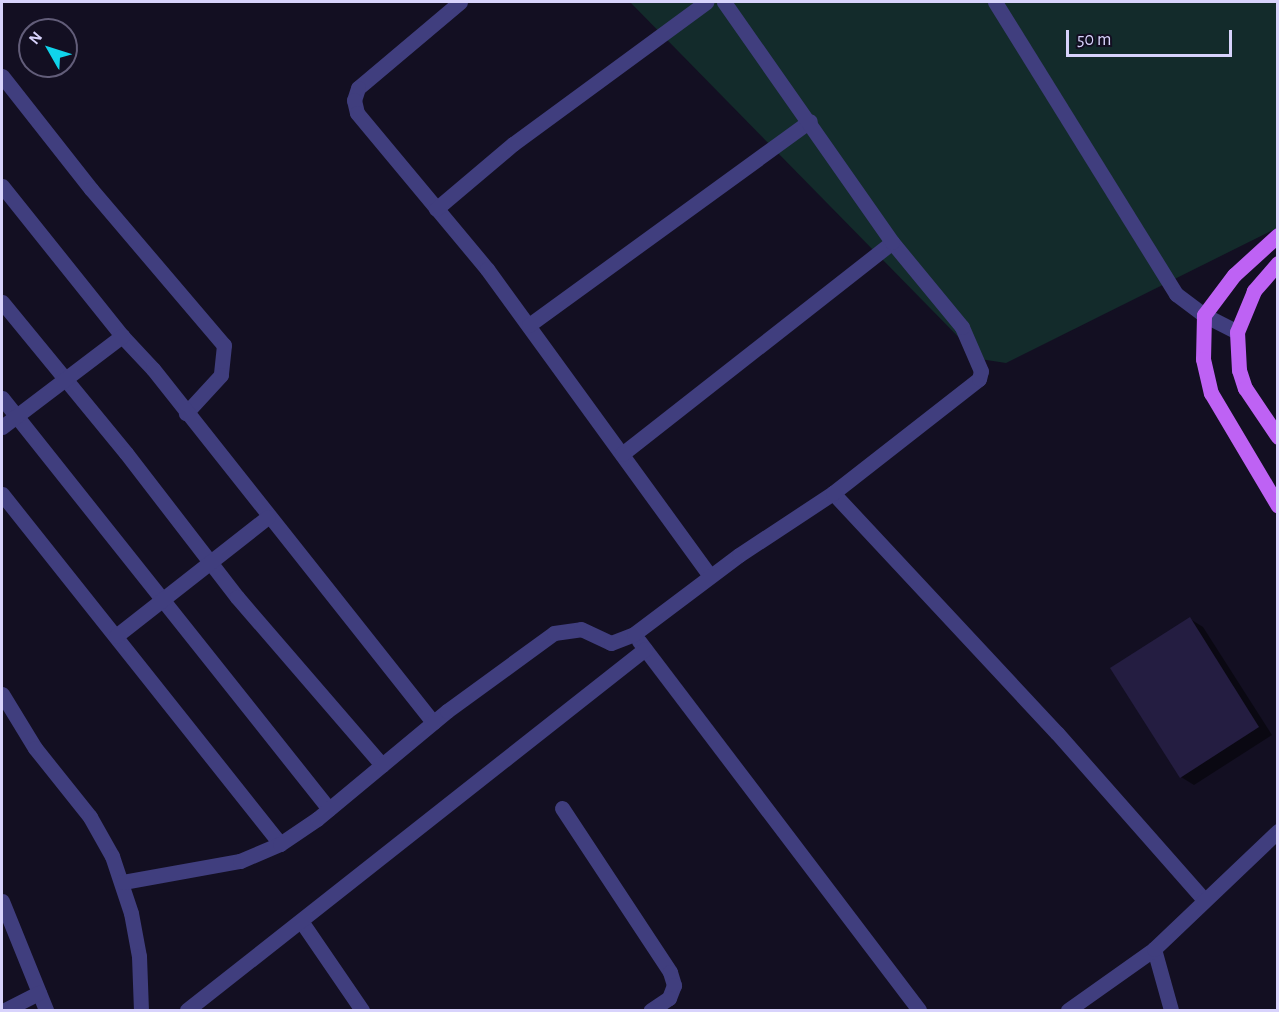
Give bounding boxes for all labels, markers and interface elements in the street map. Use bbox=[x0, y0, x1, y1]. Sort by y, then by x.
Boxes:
north arrow bbox=[18, 18, 78, 78]
scale bar bbox=[1069, 18, 1236, 56]
text: N bbox=[26, 29, 45, 47]
text: 50 m bbox=[1077, 31, 1111, 49]

